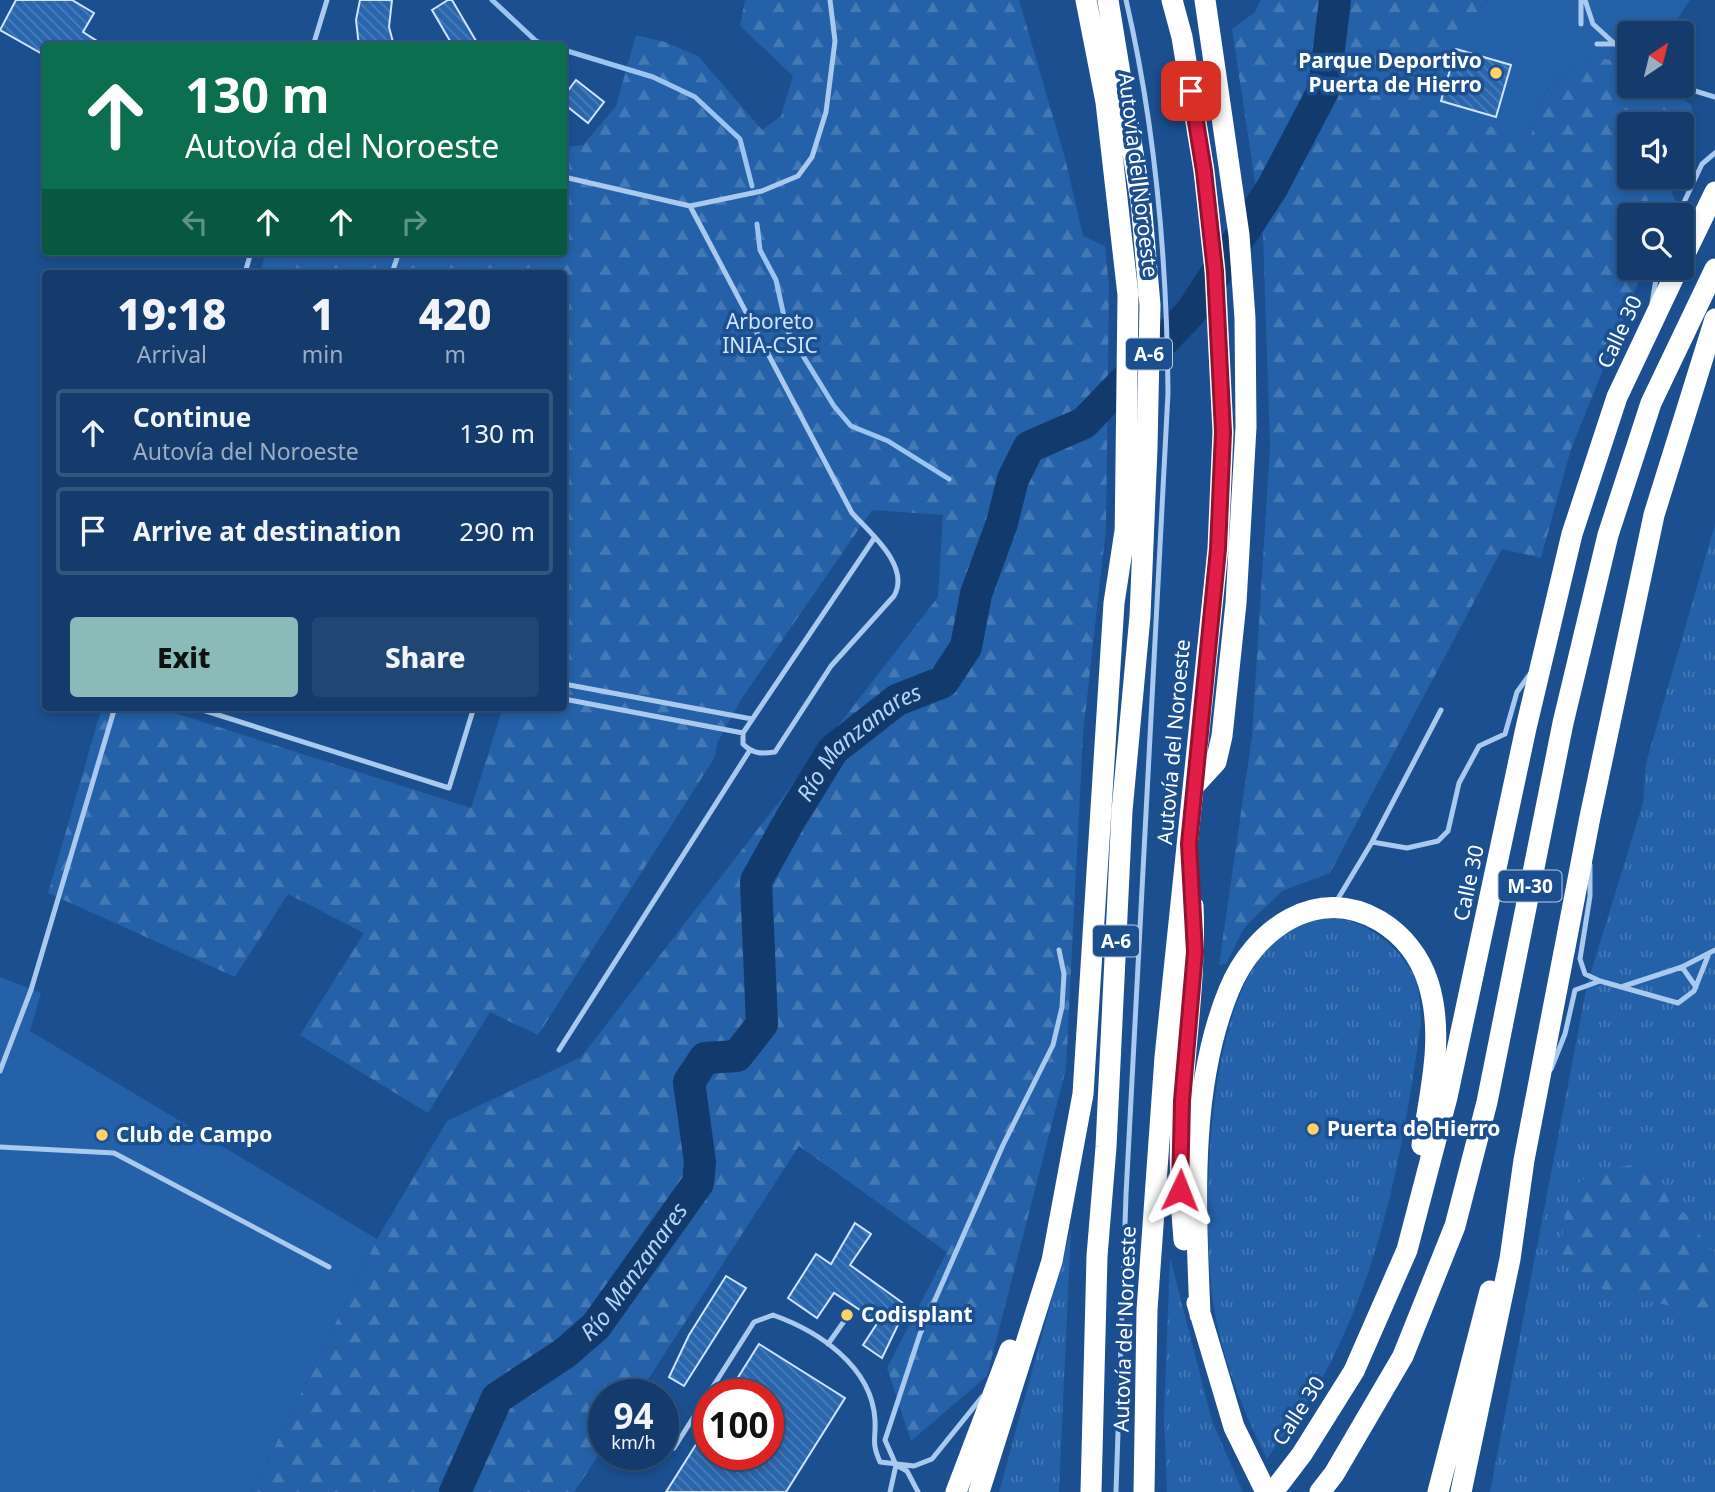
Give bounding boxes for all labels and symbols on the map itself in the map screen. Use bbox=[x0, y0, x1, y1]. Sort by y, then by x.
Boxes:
north arrow bbox=[1617, 21, 1694, 98]
place label: Parque Deportivo Puerta de Hierro bbox=[1298, 46, 1482, 98]
pin bbox=[1161, 61, 1221, 121]
marker: Parque Deportivo Puerta de Hierro bbox=[1488, 65, 1504, 81]
street label: Autovía del Noroeste bbox=[1113, 71, 1165, 279]
street label: Calle 30 bbox=[1590, 291, 1648, 372]
park label: Arboreto INIA-CSIC bbox=[722, 307, 818, 359]
road number: A-6 bbox=[1126, 338, 1172, 370]
street label: Autovía del Noroeste bbox=[1150, 638, 1196, 846]
water label: Río Manzanares bbox=[788, 675, 926, 807]
street label: Calle 30 bbox=[1446, 842, 1490, 923]
road number: M-30 bbox=[1498, 870, 1562, 902]
road number: A-6 bbox=[1093, 925, 1139, 956]
place label: Puerta de Hierro bbox=[1327, 1114, 1500, 1142]
place label: Club de Campo bbox=[116, 1120, 272, 1148]
marker: Puerta de Hierro bbox=[1305, 1121, 1321, 1137]
marker: Club de Campo bbox=[94, 1127, 110, 1143]
position arrow bbox=[1143, 1153, 1217, 1227]
water label: Río Manzanares bbox=[573, 1195, 694, 1347]
street label: Autovía del Noroeste bbox=[1106, 1225, 1142, 1432]
place label: Codisplant bbox=[861, 1300, 973, 1328]
marker: Codisplant bbox=[839, 1307, 855, 1323]
street label: Calle 30 bbox=[1265, 1370, 1331, 1450]
speed limit sign: 100 bbox=[693, 1379, 784, 1470]

